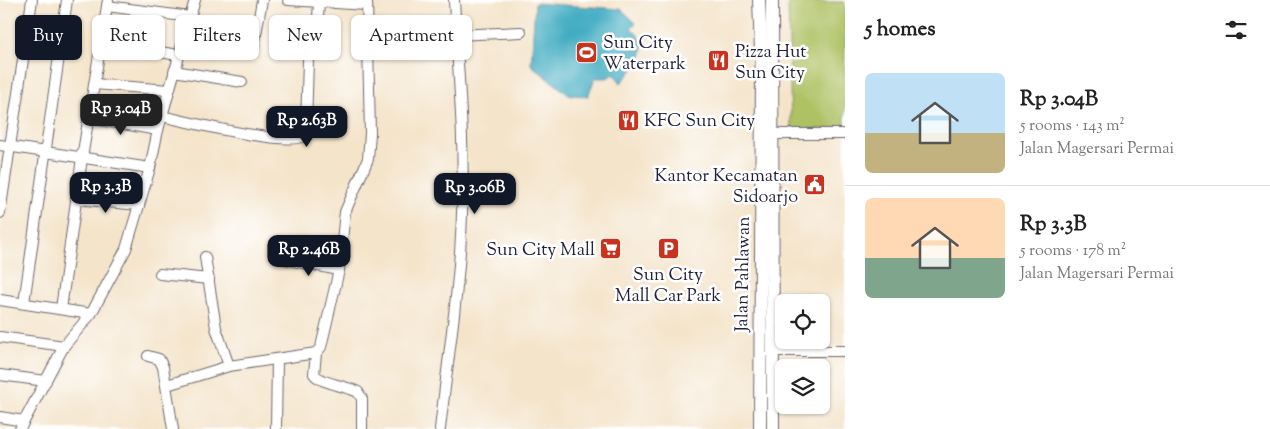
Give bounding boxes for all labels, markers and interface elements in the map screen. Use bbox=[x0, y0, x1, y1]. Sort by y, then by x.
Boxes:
chip: Buy bbox=[15, 15, 82, 60]
chip: Rent bbox=[92, 15, 165, 60]
chip: Filters bbox=[175, 15, 259, 60]
chip: New bbox=[269, 15, 341, 60]
chip: Apartment bbox=[351, 15, 472, 60]
text: 5 homes bbox=[865, 15, 935, 45]
icon: filters bbox=[1222, 16, 1250, 44]
place label: Sun City Waterpark bbox=[603, 31, 686, 78]
sports icon: Sun City Waterpark bbox=[575, 40, 599, 64]
place label: Pizza Hut Sun City bbox=[735, 40, 807, 87]
restaurant icon: Pizza Hut Sun City bbox=[707, 49, 731, 73]
text: Rp 3.04B bbox=[1020, 85, 1098, 115]
icon: home bbox=[905, 93, 965, 153]
pin: Rp 3.04B bbox=[69, 94, 173, 136]
text: Rp 3.04B bbox=[91, 98, 151, 121]
pin: Rp 2.63B bbox=[255, 106, 359, 148]
restaurant icon: KFC Sun City bbox=[616, 108, 640, 132]
place label: KFC Sun City bbox=[644, 109, 755, 135]
text: Rp 2.63B bbox=[277, 110, 337, 133]
text: 5 rooms · 143 m² bbox=[1020, 115, 1125, 138]
text: Jalan Magersari Permai bbox=[1020, 138, 1174, 161]
place label: Kantor Kecamatan Sidoarjo bbox=[654, 164, 798, 211]
pin: Rp 3.3B bbox=[60, 172, 152, 214]
pin: Rp 3.06B bbox=[423, 172, 527, 215]
public building icon: Kantor Kecamatan Sidoarjo bbox=[802, 173, 826, 197]
text: Rp 3.3B bbox=[81, 176, 131, 199]
text: Rp 3.06B bbox=[445, 177, 505, 200]
text: Rp 3.3B bbox=[1020, 210, 1087, 240]
street label: Jalan Pahlawan bbox=[730, 216, 758, 333]
icon: home bbox=[905, 218, 965, 278]
pin: Rp 2.46B bbox=[257, 234, 361, 277]
supermarket icon: Sun City Mall bbox=[599, 237, 623, 261]
parking icon: Sun City Mall Car Park bbox=[656, 237, 680, 261]
place label: Sun City Mall bbox=[486, 238, 595, 264]
text: Rp 2.46B bbox=[278, 239, 340, 262]
text: 5 rooms · 178 m² bbox=[1020, 240, 1126, 263]
place label: Sun City Mall Car Park bbox=[615, 263, 721, 310]
text: Jalan Magersari Permai bbox=[1020, 263, 1174, 286]
map controls bbox=[775, 294, 830, 414]
button: locate bbox=[775, 294, 830, 349]
button: layers bbox=[775, 359, 830, 414]

